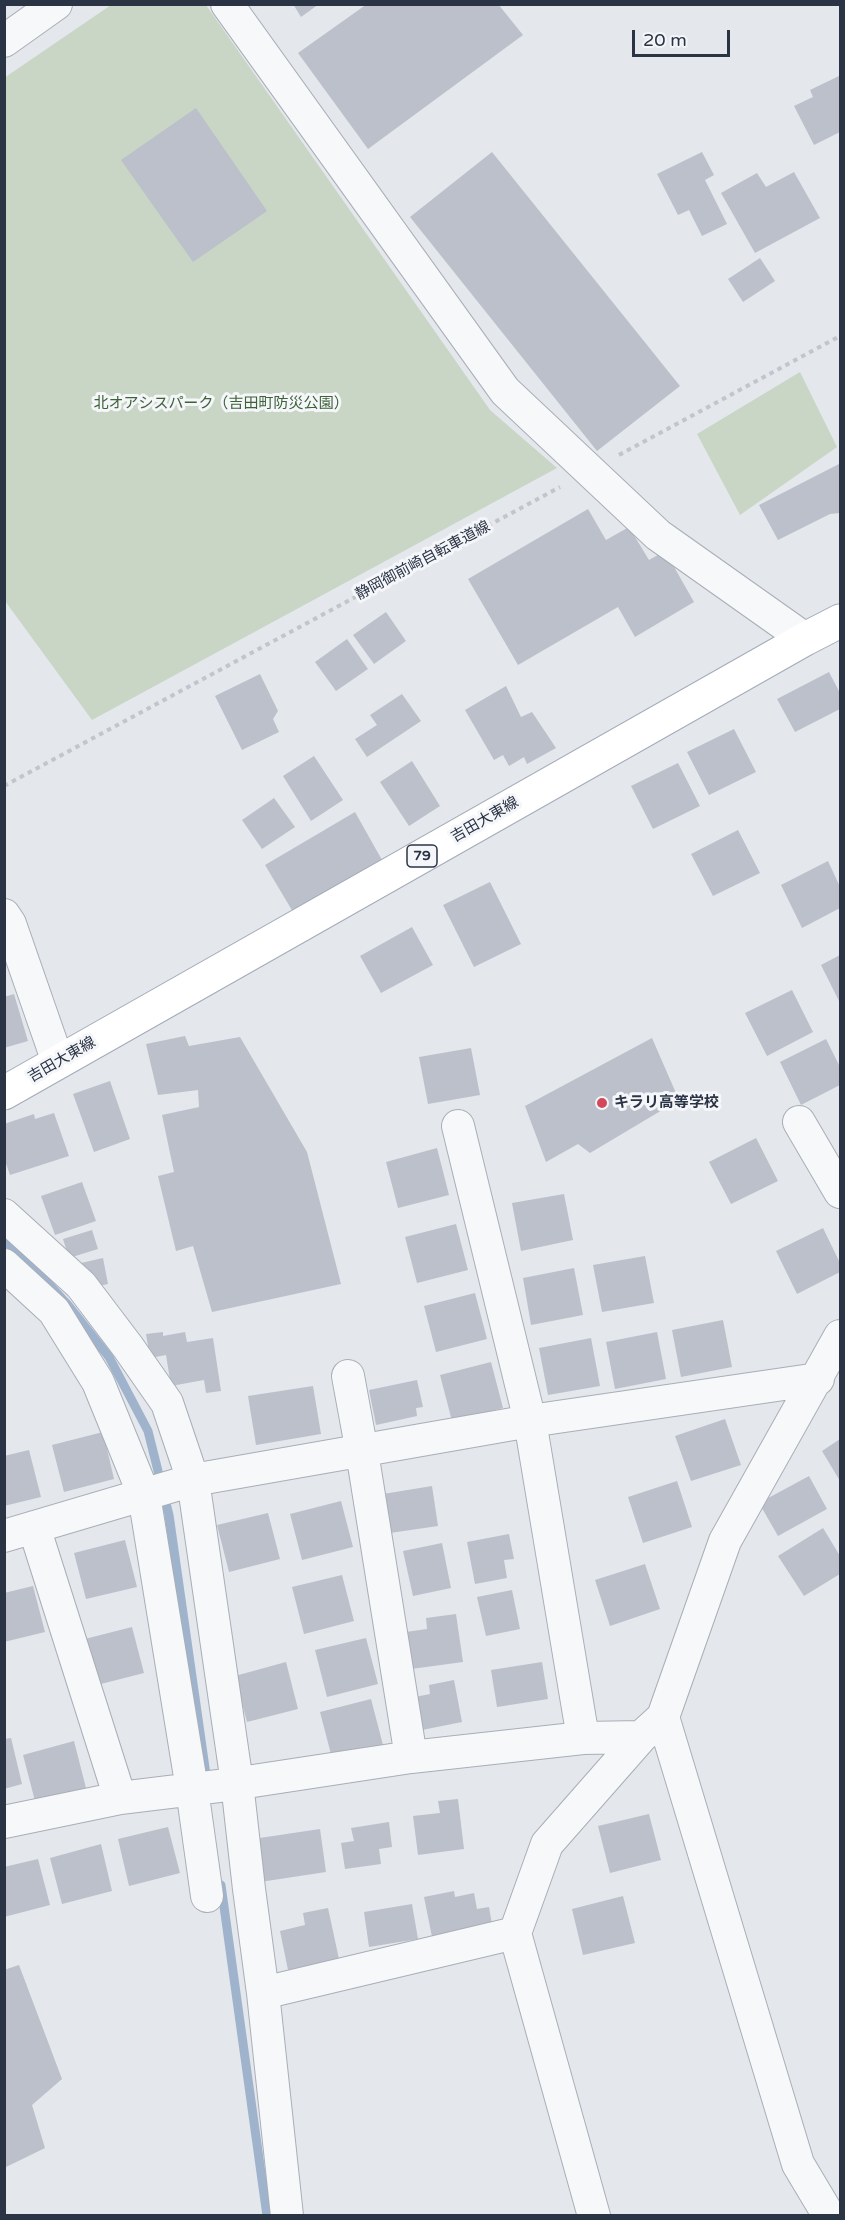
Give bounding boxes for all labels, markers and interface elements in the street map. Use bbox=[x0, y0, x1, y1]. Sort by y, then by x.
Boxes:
scale bar bbox=[635, 18, 732, 56]
text: 20 m bbox=[643, 29, 687, 51]
park label: 北オアシスパーク（吉田町防災公園） bbox=[94, 395, 348, 413]
street label: 静岡御前崎自転車道線 bbox=[353, 518, 493, 604]
street label: 吉田大東線 bbox=[448, 793, 522, 847]
road number: 79 bbox=[407, 845, 437, 867]
street label: 吉田大東線 bbox=[25, 1033, 99, 1087]
place label: キラリ高等学校 bbox=[614, 1094, 719, 1112]
marker: キラリ高等学校 bbox=[595, 1096, 609, 1110]

